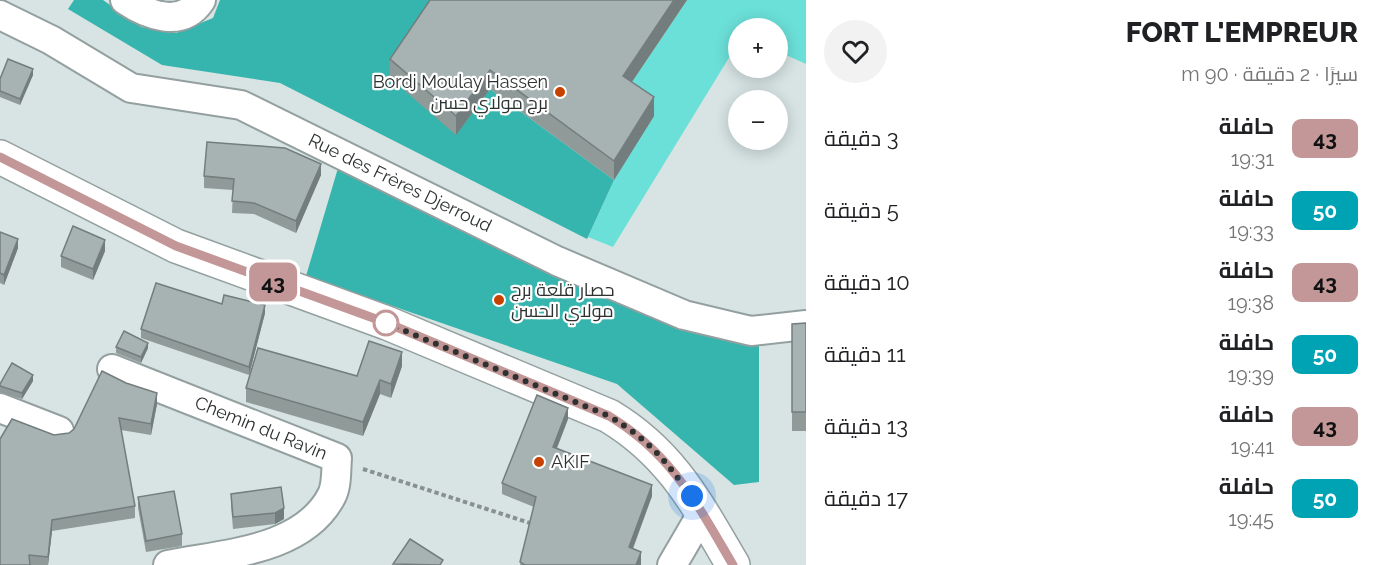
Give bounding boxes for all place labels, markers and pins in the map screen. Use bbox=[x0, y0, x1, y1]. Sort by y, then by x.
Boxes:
place label: Bordj Moulay Hassen برج مولاي حسن bbox=[373, 71, 548, 117]
marker: Bordj Moulay Hassen برج مولاي حسن bbox=[553, 85, 567, 99]
place label: حصار قلعة برج مولاي الحسن bbox=[511, 279, 615, 325]
marker: حصار قلعة برج مولاي الحسن bbox=[492, 293, 506, 307]
unlabelled marker bbox=[373, 310, 399, 336]
place label: AKIF bbox=[551, 451, 590, 472]
marker: AKIF bbox=[532, 455, 546, 469]

